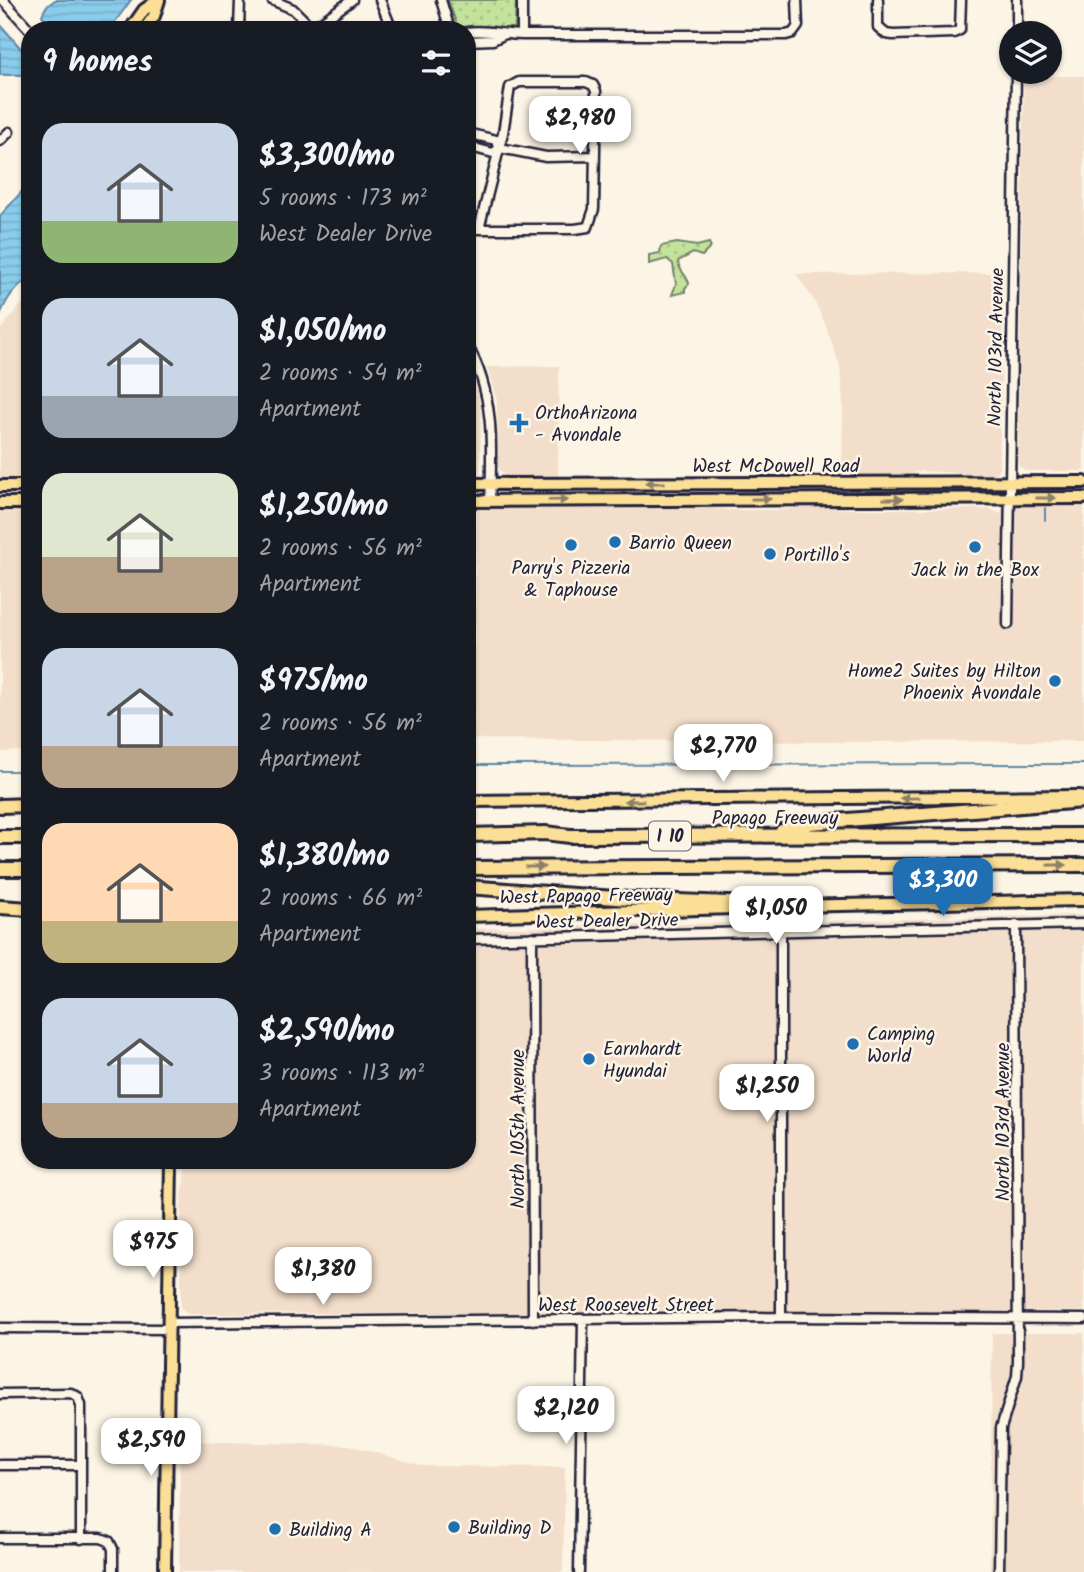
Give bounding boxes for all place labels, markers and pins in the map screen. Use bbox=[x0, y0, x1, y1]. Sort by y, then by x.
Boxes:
pin: $2,980 bbox=[523, 96, 637, 156]
place label: OrthoArizona - Avondale bbox=[535, 399, 637, 451]
marker: OrthoArizona - Avondale bbox=[509, 413, 529, 433]
place label: Barrio Queen bbox=[629, 529, 732, 559]
marker: Barrio Queen bbox=[607, 534, 623, 550]
marker: Parry's Pizzeria & Taphouse bbox=[563, 537, 579, 553]
marker: Jack in the Box bbox=[967, 539, 983, 555]
place label: Portillo's bbox=[784, 541, 850, 571]
marker: Portillo's bbox=[762, 546, 778, 562]
place label: Parry's Pizzeria & Taphouse bbox=[511, 554, 631, 606]
place label: Jack in the Box bbox=[911, 556, 1040, 586]
place label: Home2 Suites by Hilton Phoenix Avondale bbox=[847, 657, 1041, 709]
marker: Home2 Suites by Hilton Phoenix Avondale bbox=[1047, 673, 1063, 689]
pin: $2,770 bbox=[666, 724, 780, 784]
pin: $3,300 bbox=[886, 858, 1000, 918]
pin: $1,050 bbox=[719, 886, 833, 946]
place label: Camping World bbox=[867, 1020, 935, 1072]
place label: Earnhardt Hyundai bbox=[603, 1035, 682, 1087]
marker: Camping World bbox=[845, 1036, 861, 1052]
marker: Earnhardt Hyundai bbox=[581, 1051, 597, 1067]
pin: $1,250 bbox=[710, 1064, 824, 1124]
pin: $975 bbox=[112, 1220, 194, 1280]
pin: $1,380 bbox=[266, 1248, 380, 1307]
pin: $2,120 bbox=[509, 1386, 623, 1446]
pin: $2,590 bbox=[94, 1418, 208, 1478]
place label: Building D bbox=[468, 1514, 551, 1544]
place label: Building A bbox=[289, 1516, 372, 1546]
marker: Building D bbox=[446, 1519, 462, 1535]
marker: Building A bbox=[267, 1521, 283, 1537]

